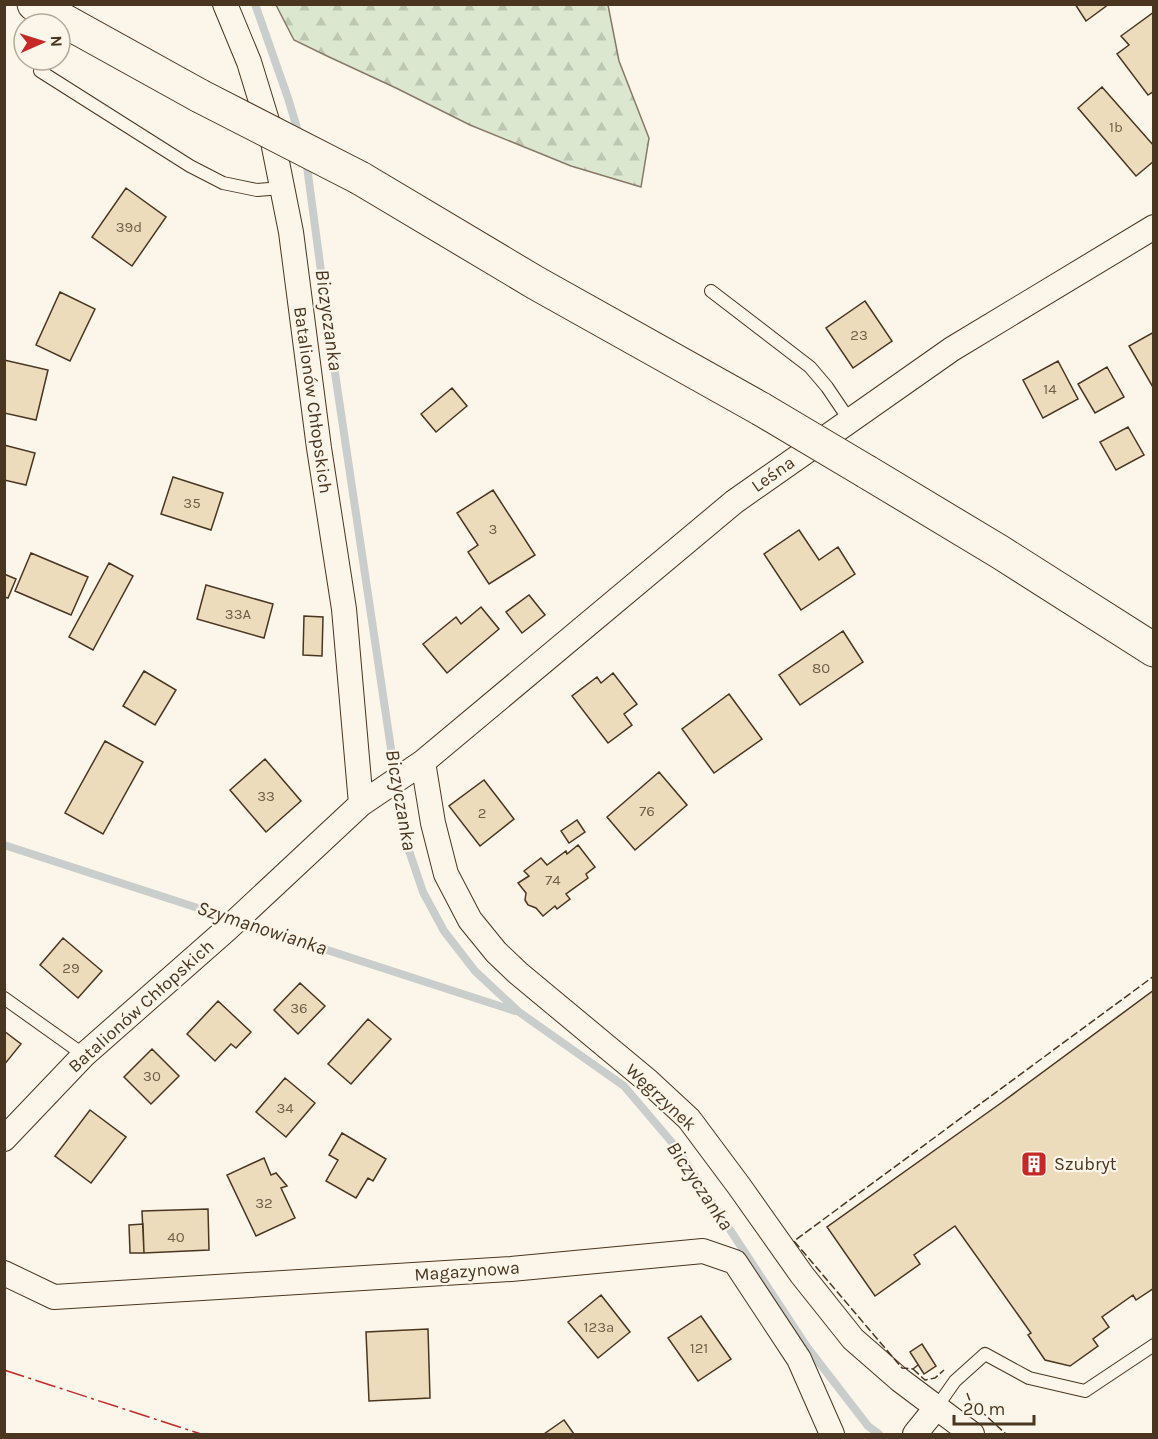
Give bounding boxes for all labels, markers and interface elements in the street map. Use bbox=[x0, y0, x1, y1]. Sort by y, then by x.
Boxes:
north arrow bbox=[12, 12, 72, 72]
text: N bbox=[47, 35, 66, 47]
house number: 1b bbox=[1109, 118, 1123, 136]
house number: 39d bbox=[116, 218, 142, 236]
water label: Biczyczanka bbox=[311, 268, 347, 372]
street label: Batalionów Chłopskich bbox=[289, 305, 337, 495]
house number: 23 bbox=[850, 326, 868, 344]
house number: 14 bbox=[1043, 380, 1057, 398]
street label: Leśna bbox=[747, 451, 799, 497]
house number: 35 bbox=[183, 494, 201, 512]
house number: 3 bbox=[489, 520, 497, 538]
house number: 33A bbox=[225, 605, 252, 623]
house number: 80 bbox=[812, 659, 830, 677]
water label: Biczyczanka bbox=[381, 748, 421, 852]
house number: 33 bbox=[257, 787, 275, 805]
house number: 76 bbox=[639, 802, 655, 820]
house number: 2 bbox=[478, 804, 486, 822]
house number: 74 bbox=[545, 871, 561, 889]
water label: Szymanowianka bbox=[194, 896, 330, 960]
street label: Batalionów Chłopskich bbox=[64, 935, 218, 1077]
house number: 29 bbox=[62, 959, 80, 977]
house number: 36 bbox=[290, 999, 308, 1017]
street label: Węgrzynek bbox=[621, 1059, 701, 1135]
house number: 30 bbox=[143, 1067, 161, 1085]
house number: 34 bbox=[276, 1099, 294, 1117]
water label: Biczyczanka bbox=[662, 1137, 738, 1235]
building icon: Szubryt bbox=[1019, 1149, 1049, 1179]
place label: Szubryt bbox=[1054, 1153, 1117, 1175]
house number: 32 bbox=[255, 1194, 273, 1212]
house number: 40 bbox=[167, 1228, 185, 1246]
street label: Magazynowa bbox=[413, 1256, 521, 1286]
house number: 123a bbox=[584, 1318, 614, 1336]
house number: 121 bbox=[690, 1339, 708, 1357]
scale bar bbox=[954, 1388, 1034, 1426]
text: 20 m bbox=[963, 1398, 1005, 1420]

